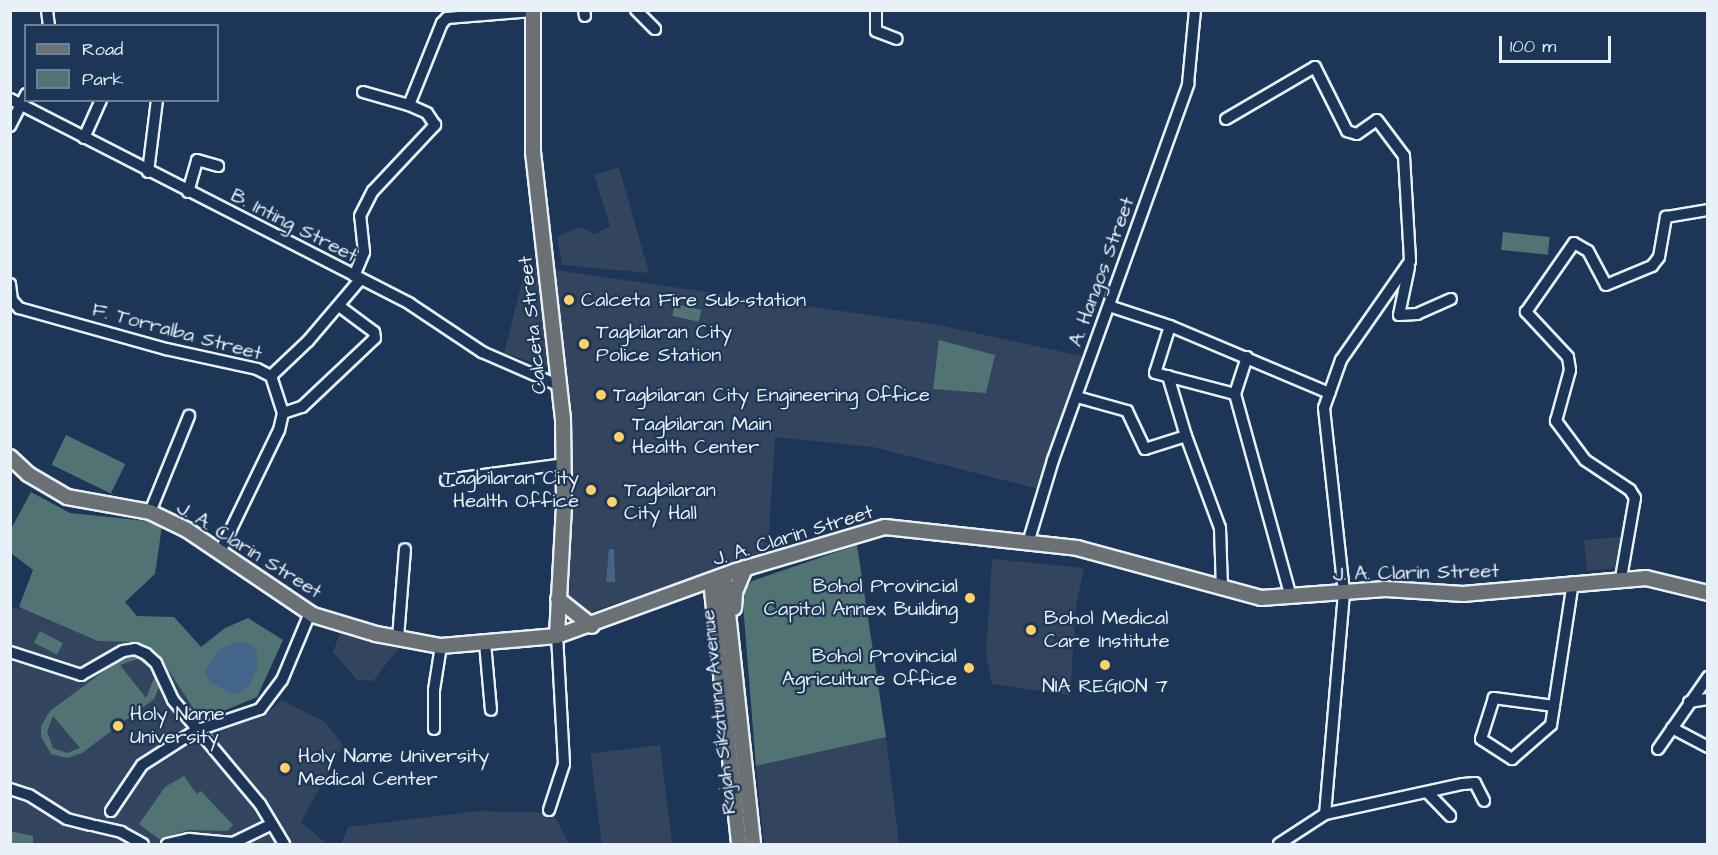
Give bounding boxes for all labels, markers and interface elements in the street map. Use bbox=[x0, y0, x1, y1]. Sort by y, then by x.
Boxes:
legend bbox=[24, 24, 219, 102]
scale bar bbox=[1502, 24, 1614, 62]
text: 100 m bbox=[1510, 34, 1556, 59]
text: Road bbox=[82, 37, 123, 62]
text: Park bbox=[82, 67, 124, 92]
street label: B. Inting Street bbox=[227, 184, 361, 268]
street label: A. Hangos Street bbox=[1064, 194, 1140, 350]
street label: Calceta Street bbox=[514, 255, 552, 395]
place label: Calceta Fire Sub-station bbox=[581, 288, 806, 312]
marker: Calceta Fire Sub-station bbox=[562, 293, 576, 307]
street label: F. Torralba Street bbox=[89, 298, 265, 366]
place label: Tagbilaran City Police Station bbox=[596, 320, 732, 367]
marker: Tagbilaran City Police Station bbox=[577, 337, 591, 351]
place label: Tagbilaran City Engineering Office bbox=[613, 383, 930, 407]
marker: Tagbilaran City Engineering Office bbox=[594, 388, 608, 402]
place label: Tagbilaran Main Health Center bbox=[632, 413, 771, 460]
marker: Tagbilaran Main Health Center bbox=[610, 428, 628, 446]
place label: Tagbilaran City Health Office bbox=[443, 466, 579, 513]
place label: Tagbilaran City Hall bbox=[624, 478, 716, 525]
marker: Tagbilaran City Health Office bbox=[584, 483, 598, 497]
marker: Tagbilaran City Hall bbox=[605, 495, 619, 509]
street label: J. A. Clarin Street bbox=[172, 496, 326, 604]
street label: J. A. Clarin Street bbox=[710, 500, 876, 572]
street label: J. A. Clarin Street bbox=[1333, 560, 1499, 586]
place label: Bohol Provincial Capitol Annex Building bbox=[764, 574, 958, 621]
marker: Bohol Provincial Capitol Annex Building bbox=[963, 591, 977, 605]
place label: Bohol Medical Care Institute bbox=[1044, 606, 1170, 653]
street label: Rajah Sikatuna Avenue bbox=[696, 608, 742, 816]
marker: Bohol Medical Care Institute bbox=[1022, 621, 1040, 639]
place label: Bohol Provincial Agriculture Office bbox=[782, 644, 957, 691]
marker: NIA REGION 7 bbox=[1098, 658, 1112, 672]
marker: Bohol Provincial Agriculture Office bbox=[962, 661, 976, 675]
place label: NIA REGION 7 bbox=[1042, 674, 1168, 698]
place label: Holy Name University bbox=[130, 702, 225, 749]
marker: Holy Name University bbox=[111, 719, 125, 733]
place label: Holy Name University Medical Center bbox=[298, 744, 489, 791]
marker: Holy Name University Medical Center bbox=[276, 759, 294, 777]

